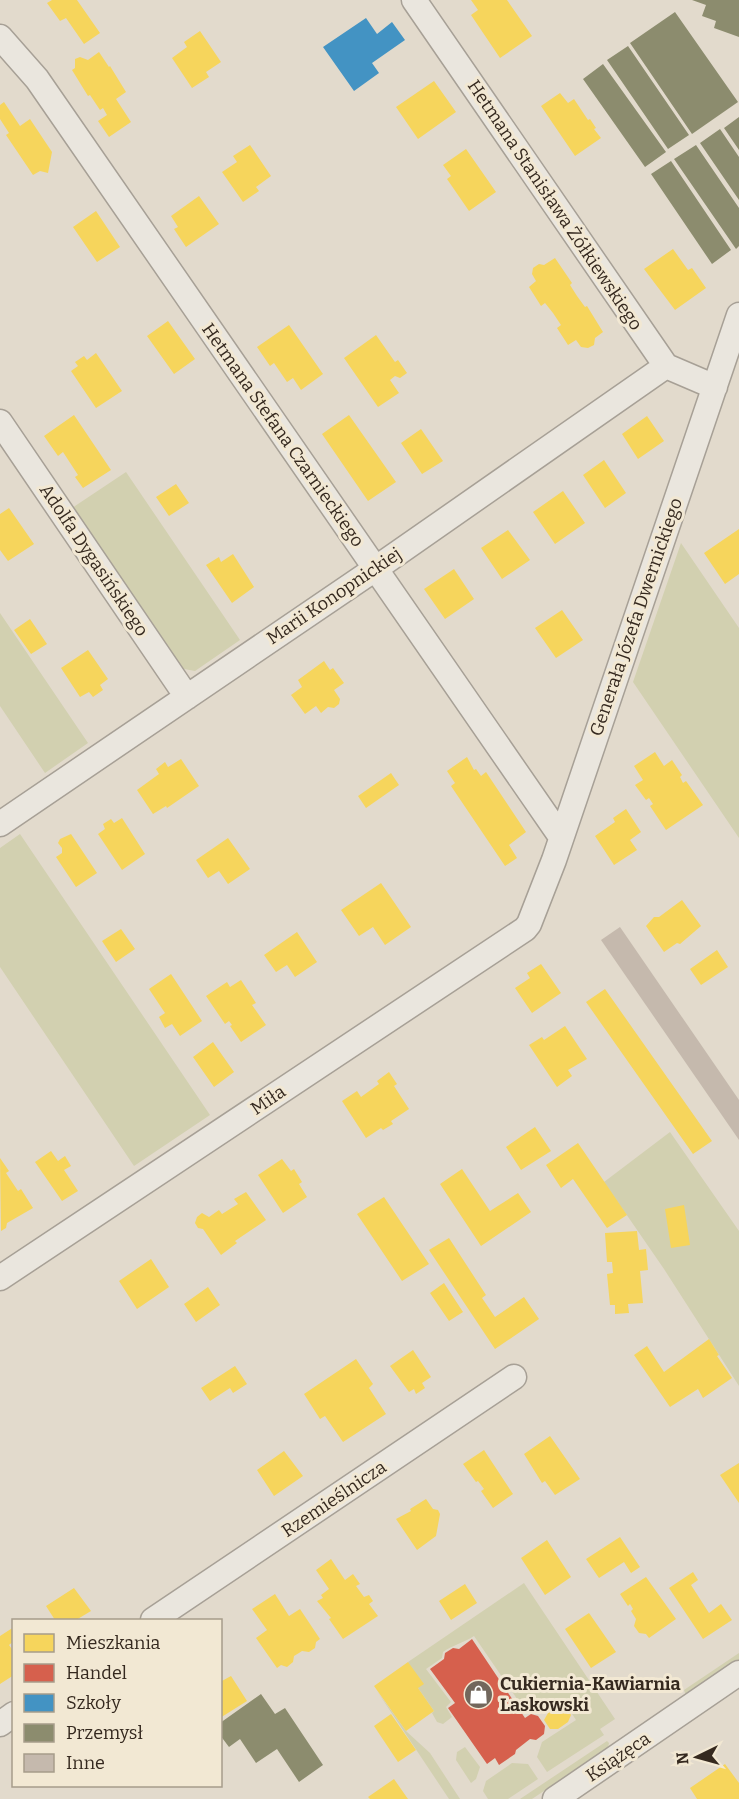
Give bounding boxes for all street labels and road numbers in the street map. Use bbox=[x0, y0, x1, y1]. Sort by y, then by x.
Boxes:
street label: Hetmana Stanisława Żółkiewskiego bbox=[463, 76, 647, 334]
street label: Hetmana Stefana Czarnieckiego bbox=[197, 319, 369, 551]
street label: Adolfa Dygasińskiego bbox=[35, 480, 153, 640]
street label: Generała Józefa Dwernickiego bbox=[585, 495, 687, 739]
street label: Marii Konopnickiej bbox=[262, 543, 406, 649]
street label: Miła bbox=[246, 1080, 290, 1120]
street label: Rzemieślnicza bbox=[278, 1456, 391, 1542]
street label: Książęca bbox=[582, 1727, 654, 1786]

